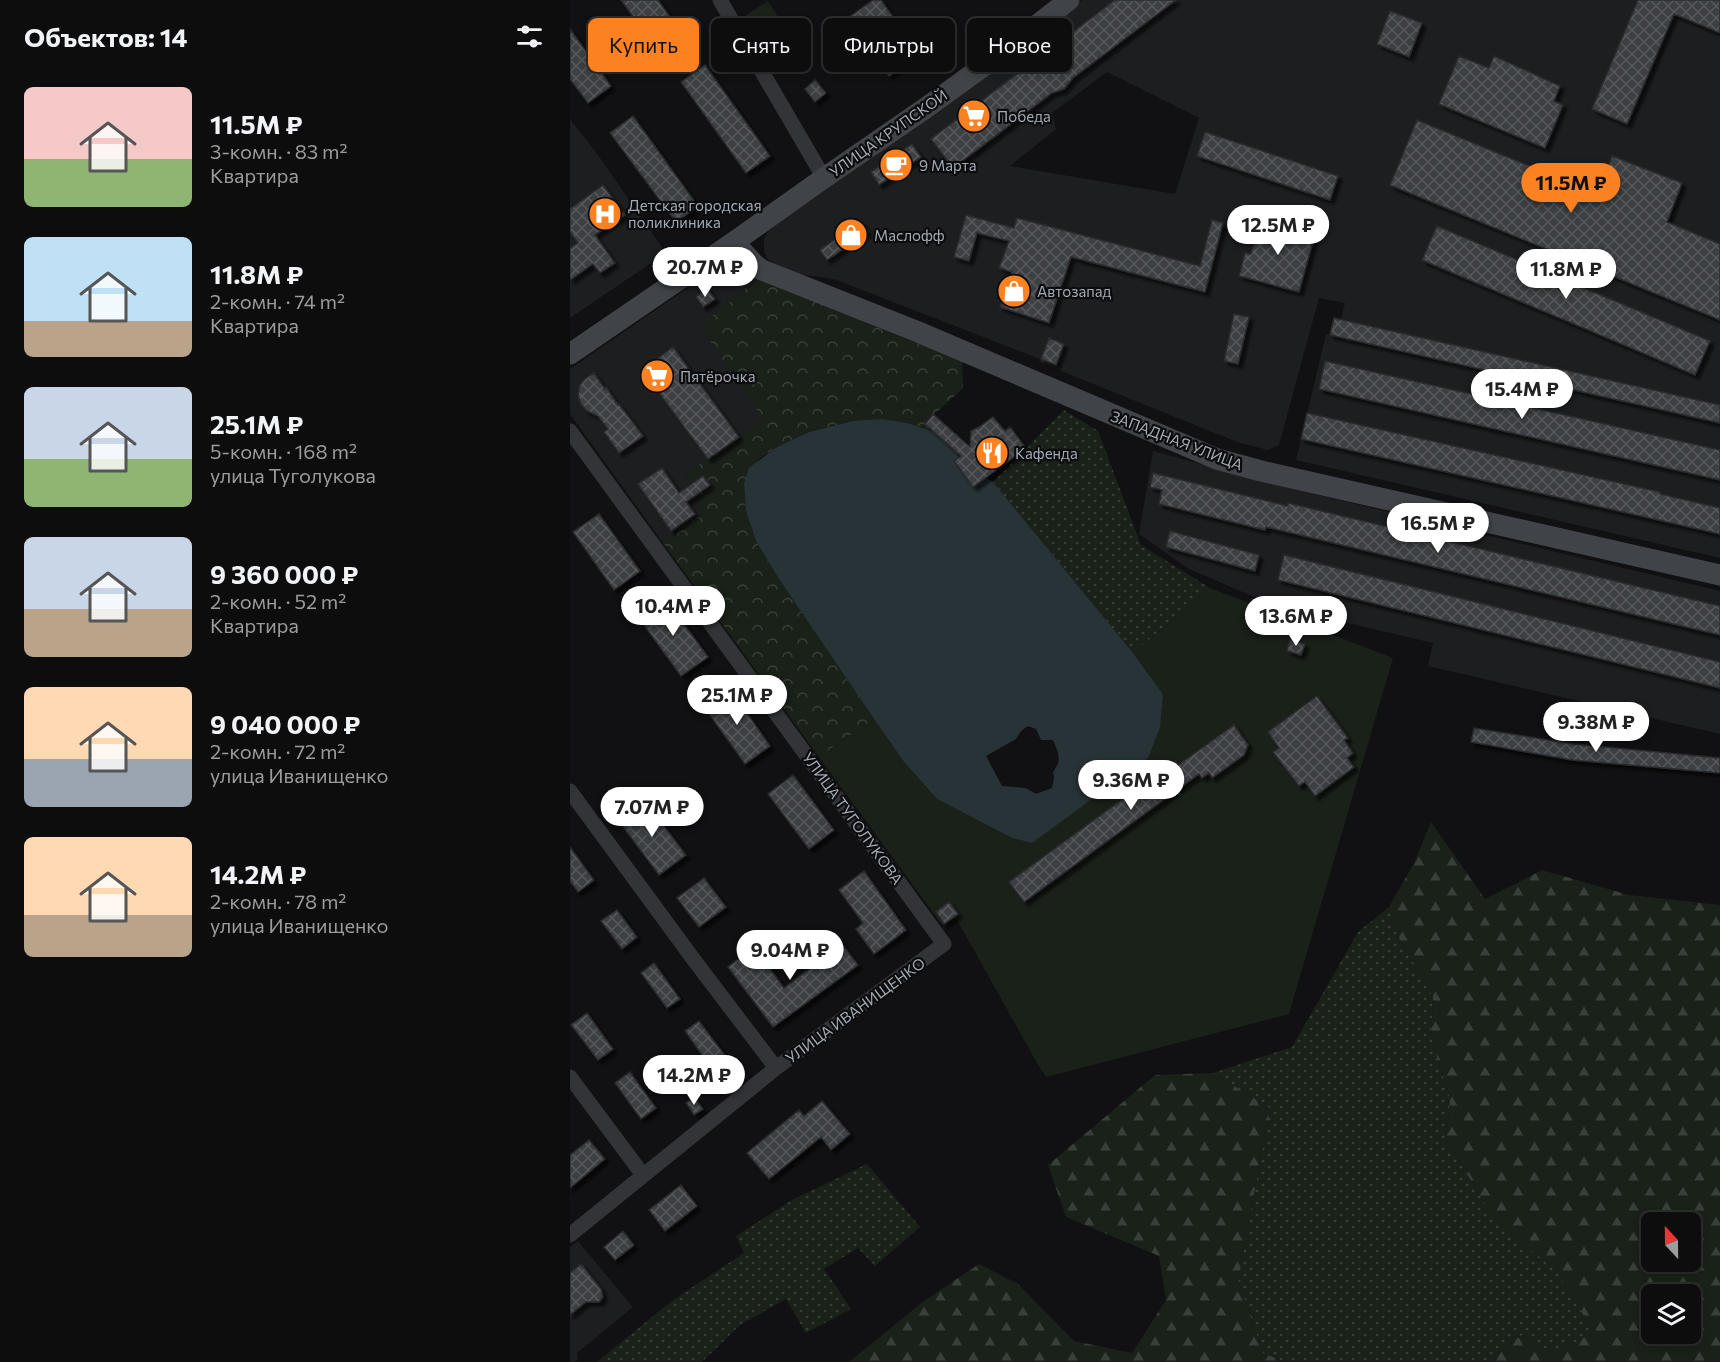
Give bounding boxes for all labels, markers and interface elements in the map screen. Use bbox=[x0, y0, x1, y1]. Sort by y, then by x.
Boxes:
chip: Купить bbox=[588, 18, 699, 72]
chip: Снять bbox=[711, 18, 811, 72]
chip: Фильтры bbox=[823, 18, 955, 72]
chip: Новое bbox=[967, 18, 1072, 72]
icon: filters bbox=[513, 20, 546, 53]
text: Объектов: 14 bbox=[24, 21, 188, 52]
street label: УЛИЦА КРУПСКОЙ bbox=[826, 85, 950, 181]
supermarket icon: Победа bbox=[956, 98, 992, 134]
place label: Победа bbox=[997, 107, 1051, 125]
text: 11.5M ₽ bbox=[210, 108, 303, 139]
icon: home bbox=[72, 111, 144, 183]
text: 3-комн. · 83 m² bbox=[210, 139, 348, 163]
cafe icon: 9 Марта bbox=[878, 147, 914, 183]
place label: 9 Марта bbox=[919, 156, 976, 174]
text: Квартира bbox=[210, 163, 299, 187]
pin: 11.5M ₽ bbox=[1516, 163, 1626, 214]
text: 11.5M ₽ bbox=[1535, 170, 1607, 194]
hospital icon: Детская городская поликлиника bbox=[587, 196, 623, 232]
place label: Детская городская поликлиника bbox=[628, 196, 762, 231]
pin: 12.5M ₽ bbox=[1223, 205, 1333, 256]
text: 12.5M ₽ bbox=[1241, 212, 1315, 236]
shop icon: Маслофф bbox=[833, 217, 869, 253]
place label: Маслофф bbox=[874, 226, 945, 244]
pin: 20.7M ₽ bbox=[650, 247, 760, 298]
pin: 11.8M ₽ bbox=[1511, 249, 1621, 300]
text: 20.7M ₽ bbox=[667, 254, 743, 278]
text: 11.8M ₽ bbox=[1530, 256, 1602, 280]
text: 11.8M ₽ bbox=[210, 258, 303, 289]
icon: home bbox=[72, 261, 144, 333]
shop icon: Автозапад bbox=[996, 273, 1032, 309]
place label: Автозапад bbox=[1037, 282, 1112, 300]
text: 2-комн. · 74 m² bbox=[210, 289, 345, 313]
text: Квартира bbox=[210, 313, 299, 337]
supermarket icon: Пятёрочка bbox=[639, 358, 675, 394]
place label: Пятёрочка bbox=[680, 367, 755, 385]
pin: 15.4M ₽ bbox=[1467, 369, 1577, 420]
text: 15.4M ₽ bbox=[1485, 376, 1559, 400]
street label: ЗАПАДНАЯ УЛИЦА bbox=[1108, 407, 1246, 473]
text: 25.1M ₽ bbox=[210, 408, 303, 439]
icon: home bbox=[72, 411, 144, 483]
restaurant icon: Кафенда bbox=[974, 435, 1010, 471]
text: 5-комн. · 168 m² bbox=[210, 439, 357, 463]
place label: Кафенда bbox=[1015, 444, 1078, 462]
text: улица Туголукова bbox=[210, 463, 376, 487]
pin: 16.5M ₽ bbox=[1383, 503, 1493, 554]
text: 16.5M ₽ bbox=[1401, 510, 1475, 534]
text: 9 360 000 ₽ bbox=[210, 558, 358, 589]
icon: home bbox=[72, 561, 144, 633]
pin: 10.4M ₽ bbox=[618, 586, 728, 637]
text: 2-комн. · 52 m² bbox=[210, 589, 346, 613]
text: 10.4M ₽ bbox=[635, 593, 711, 617]
pin: 13.6M ₽ bbox=[1241, 596, 1351, 647]
text: 13.6M ₽ bbox=[1259, 603, 1333, 627]
text: Квартира bbox=[210, 613, 299, 637]
pin: 25.1M ₽ bbox=[682, 675, 792, 726]
text: 25.1M ₽ bbox=[701, 682, 773, 706]
pin: 9.38M ₽ bbox=[1541, 702, 1651, 753]
text: 9 040 000 ₽ bbox=[210, 708, 360, 739]
text: 9.38M ₽ bbox=[1557, 709, 1635, 733]
icon: home bbox=[72, 711, 144, 783]
text: 2-комн. · 72 m² bbox=[210, 739, 345, 763]
street label: УЛИЦА ТУГОЛУКОВА bbox=[799, 748, 907, 888]
pin: 9.36M ₽ bbox=[1076, 760, 1186, 811]
text: улица Иванищенко bbox=[210, 763, 389, 787]
text: 9.36M ₽ bbox=[1092, 767, 1170, 791]
pin: 7.07M ₽ bbox=[597, 787, 707, 838]
text: 7.07M ₽ bbox=[615, 794, 689, 818]
text: 14.2M ₽ bbox=[210, 858, 306, 889]
icon: home bbox=[72, 861, 144, 933]
text: 2-комн. · 78 m² bbox=[210, 889, 346, 913]
text: улица Иванищенко bbox=[210, 913, 389, 937]
pin: 9.04M ₽ bbox=[735, 930, 845, 981]
text: 9.04M ₽ bbox=[751, 937, 829, 961]
street label: УЛИЦА ИВАНИЩЕНКО bbox=[782, 953, 928, 1067]
pin: 14.2M ₽ bbox=[639, 1055, 749, 1106]
text: 14.2M ₽ bbox=[657, 1062, 731, 1086]
north arrow bbox=[1641, 1212, 1701, 1272]
map controls bbox=[1641, 1212, 1701, 1344]
button: layers bbox=[1641, 1284, 1701, 1344]

